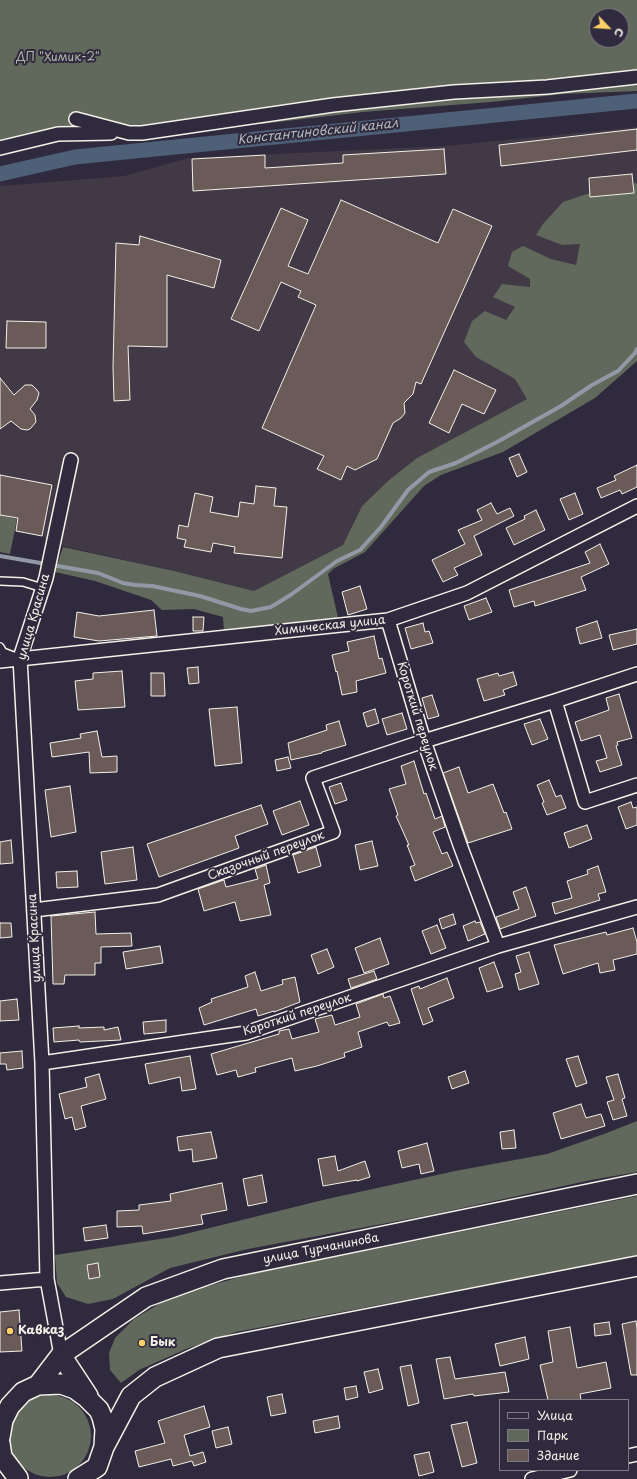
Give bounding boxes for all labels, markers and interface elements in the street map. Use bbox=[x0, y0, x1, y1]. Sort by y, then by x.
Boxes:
north arrow bbox=[589, 8, 629, 48]
text: С bbox=[610, 26, 629, 40]
park label: ДП "Химик-2" bbox=[16, 51, 100, 65]
water label: Константиновский канал bbox=[237, 116, 399, 148]
street label: улица Красина bbox=[15, 572, 53, 662]
street label: Химическая улица bbox=[274, 613, 386, 639]
street label: Короткий переулок bbox=[394, 660, 440, 772]
street label: Сказочный переулок bbox=[206, 828, 326, 884]
street label: улица Красина bbox=[25, 893, 45, 983]
street label: Короткий переулок bbox=[241, 991, 353, 1039]
street label: улица Турчанинова bbox=[262, 1231, 380, 1267]
place label: Кавказ bbox=[18, 1324, 64, 1338]
marker: Кавказ bbox=[5, 1326, 15, 1336]
place label: Бык bbox=[150, 1336, 175, 1350]
marker: Бык bbox=[137, 1338, 147, 1348]
legend bbox=[499, 1399, 629, 1471]
text: Улица bbox=[537, 1406, 573, 1424]
text: Парк bbox=[537, 1426, 568, 1444]
text: Здание bbox=[537, 1446, 579, 1464]

